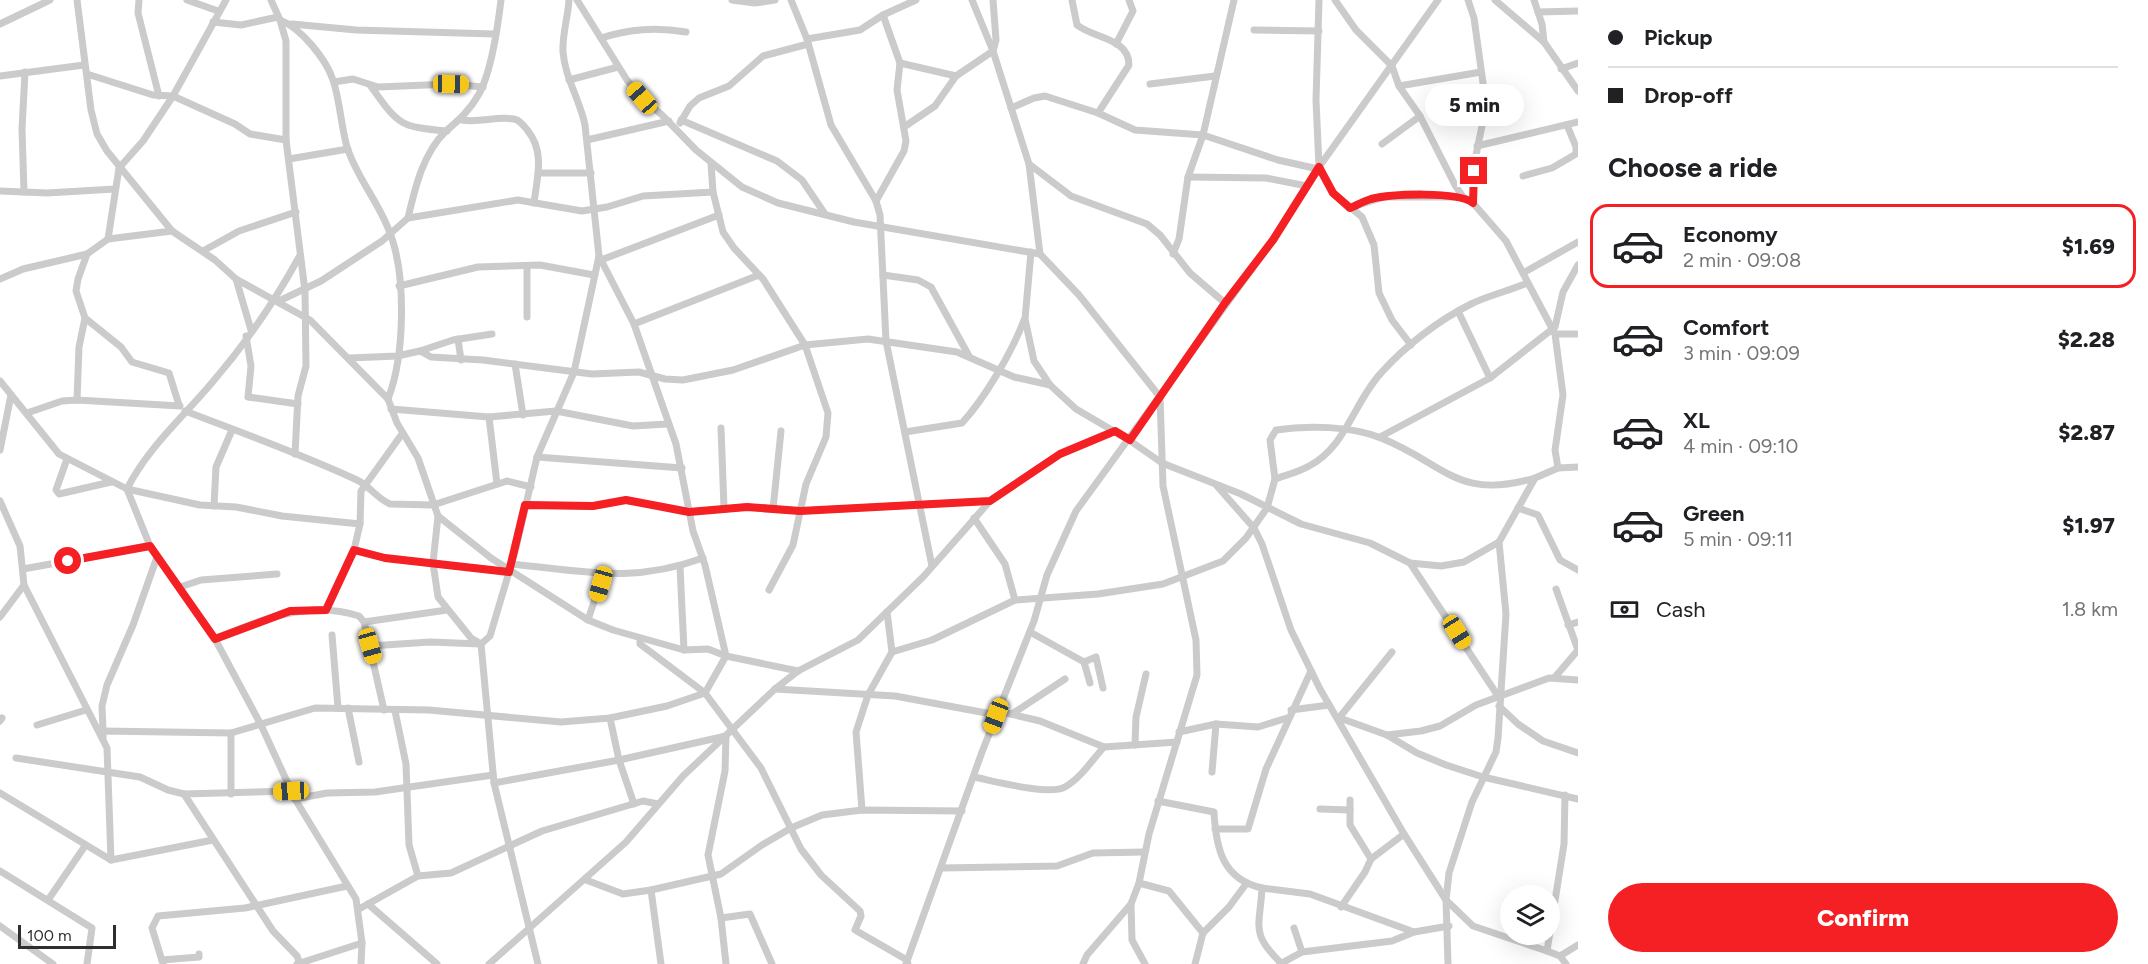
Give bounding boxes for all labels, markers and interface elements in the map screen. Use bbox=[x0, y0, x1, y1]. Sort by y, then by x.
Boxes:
text: Pickup bbox=[1644, 24, 1713, 51]
car bbox=[433, 75, 469, 93]
car bbox=[623, 79, 661, 117]
text: Drop-off bbox=[1644, 82, 1733, 109]
callout: 5 min bbox=[1424, 84, 1524, 126]
text: 5 min bbox=[1449, 93, 1500, 117]
text: Choose a ride bbox=[1608, 151, 1777, 184]
route end bbox=[1460, 157, 1487, 184]
icon: car bbox=[1611, 219, 1665, 273]
text: Economy bbox=[1683, 221, 1778, 248]
text: $1.69 bbox=[2062, 233, 2115, 260]
text: 2 min · 09:08 bbox=[1683, 248, 1801, 272]
icon: car bbox=[1611, 312, 1665, 366]
text: Comfort bbox=[1683, 314, 1769, 341]
text: $2.28 bbox=[2058, 326, 2115, 353]
text: 3 min · 09:09 bbox=[1683, 341, 1800, 365]
icon: car bbox=[1611, 405, 1665, 459]
text: XL bbox=[1683, 407, 1710, 434]
text: $2.87 bbox=[2058, 419, 2115, 446]
text: 4 min · 09:10 bbox=[1683, 434, 1798, 458]
icon: car bbox=[1611, 498, 1665, 552]
text: Green bbox=[1683, 500, 1745, 527]
text: $1.97 bbox=[2062, 512, 2115, 539]
text: 5 min · 09:11 bbox=[1683, 527, 1793, 551]
route start bbox=[54, 547, 81, 574]
car bbox=[587, 564, 615, 604]
icon: cash bbox=[1608, 593, 1641, 626]
text: Cash bbox=[1656, 596, 1706, 623]
text: 1.8 km bbox=[2062, 597, 2118, 621]
car bbox=[1440, 612, 1474, 652]
car bbox=[356, 626, 384, 666]
car bbox=[981, 696, 1011, 736]
car bbox=[273, 781, 309, 801]
button: Confirm bbox=[1608, 883, 2118, 952]
map controls bbox=[1500, 885, 1560, 945]
button: layers bbox=[1500, 885, 1560, 945]
scale bar bbox=[18, 922, 116, 950]
text: 100 m bbox=[27, 926, 72, 945]

